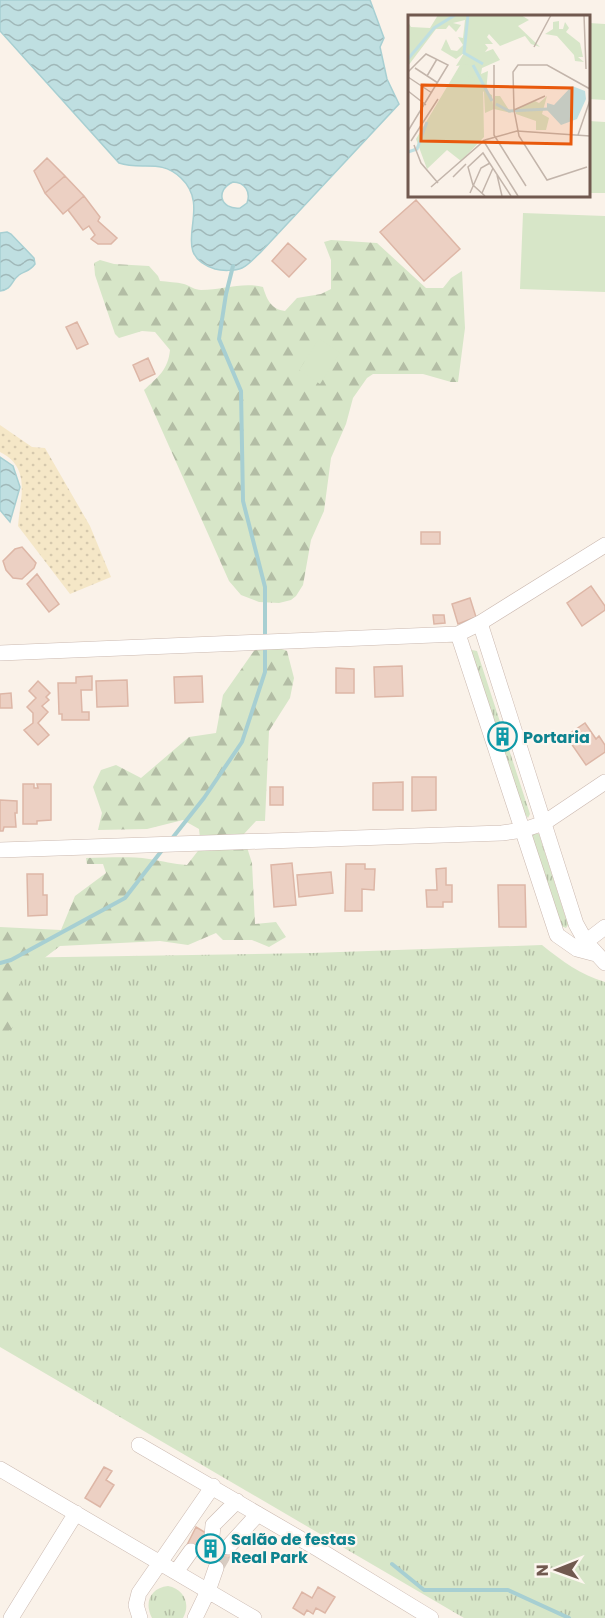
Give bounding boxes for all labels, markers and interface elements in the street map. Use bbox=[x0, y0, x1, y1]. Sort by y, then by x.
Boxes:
inset map bbox=[408, 15, 590, 196]
building icon: Portaria bbox=[486, 721, 518, 753]
place label: Portaria bbox=[523, 726, 590, 749]
place label: Salão de festas Real Park bbox=[231, 1528, 356, 1569]
building icon: Salão de festas Real Park bbox=[194, 1532, 226, 1564]
north arrow bbox=[527, 1540, 587, 1600]
text: N bbox=[531, 1564, 554, 1576]

